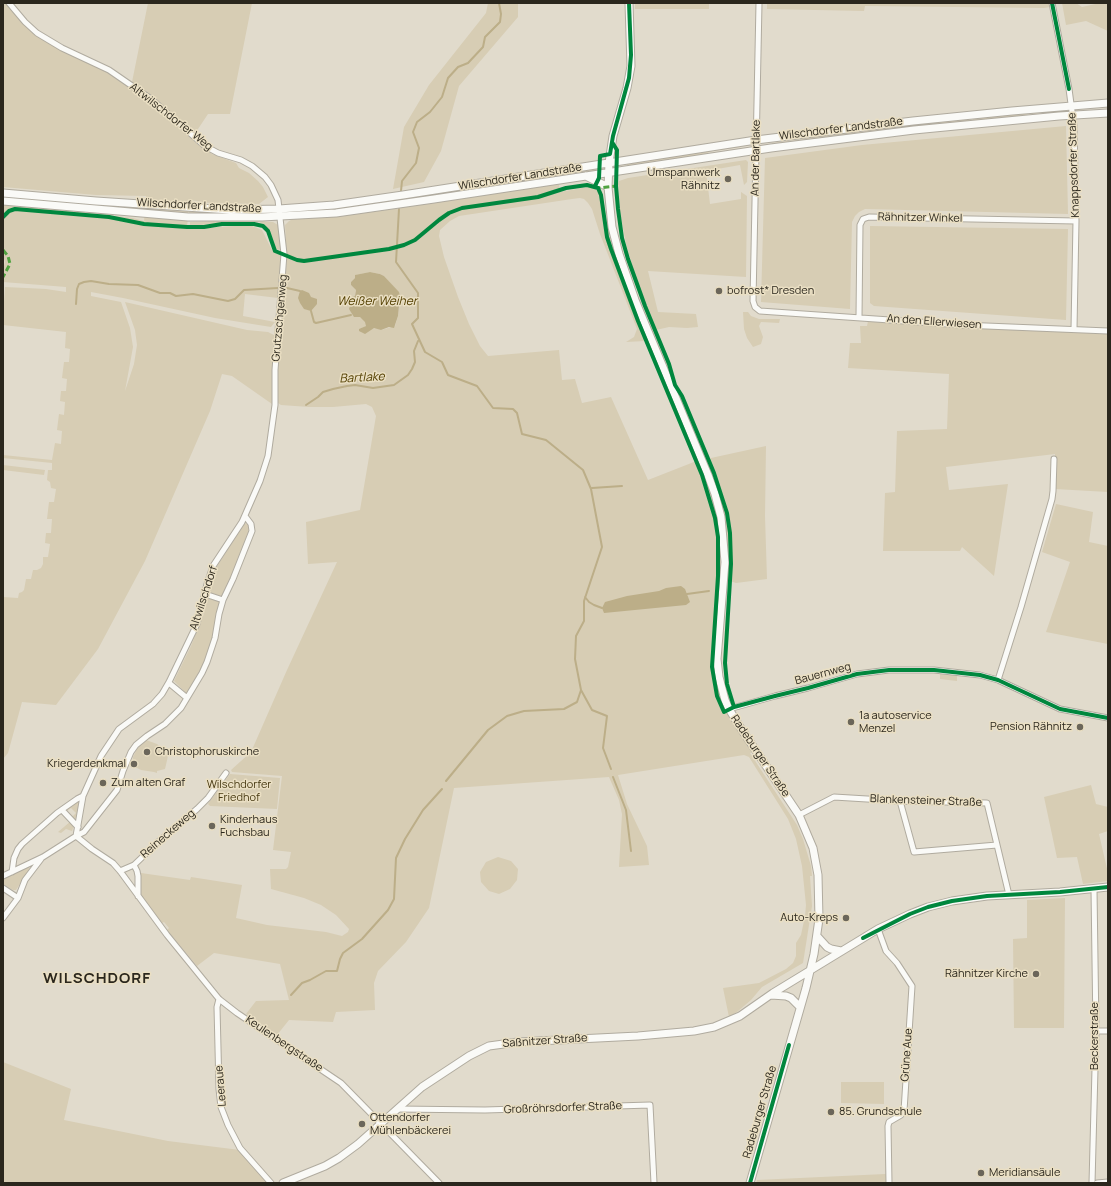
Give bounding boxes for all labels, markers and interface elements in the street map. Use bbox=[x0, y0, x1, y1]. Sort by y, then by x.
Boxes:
street label: Altwilschdorfer Weg bbox=[127, 80, 215, 154]
street label: Knappsdorfer Straße bbox=[1066, 112, 1082, 218]
street label: Wilschdorfer Landstraße bbox=[778, 115, 904, 143]
street label: An der Bartlake bbox=[749, 120, 763, 196]
street label: Wilschdorfer Landstraße bbox=[457, 161, 583, 193]
place label: Umspannwerk Rähnitz bbox=[647, 166, 720, 192]
marker: Umspannwerk Rähnitz bbox=[723, 174, 733, 184]
street label: Wilschdorfer Landstraße bbox=[136, 196, 262, 216]
street label: Rähnitzer Winkel bbox=[878, 211, 962, 225]
street label: Grutzschgenweg bbox=[270, 274, 290, 362]
place label: bofrost* Dresden bbox=[727, 284, 814, 298]
marker: bofrost* Dresden bbox=[714, 286, 724, 296]
water label: Weißer Weiher bbox=[337, 295, 417, 309]
street label: An den Ellerwiesen bbox=[886, 312, 982, 332]
water label: Bartlake bbox=[339, 370, 385, 386]
street label: Altwilschdorf bbox=[187, 564, 221, 632]
street label: Bauernweg bbox=[794, 660, 852, 688]
place label: 1a autoservice Menzel bbox=[859, 709, 932, 735]
street label: Radeburger Straße bbox=[728, 713, 792, 799]
marker: 1a autoservice Menzel bbox=[846, 717, 856, 727]
place label: Pension Rähnitz bbox=[990, 720, 1072, 734]
marker: Pension Rähnitz bbox=[1075, 722, 1085, 732]
place label: Christophoruskirche bbox=[155, 745, 259, 759]
marker: Christophoruskirche bbox=[142, 747, 152, 757]
place label: Kriegerdenkmal bbox=[47, 757, 126, 771]
marker: Kriegerdenkmal bbox=[129, 759, 139, 769]
place label: Zum alten Graf bbox=[111, 776, 185, 790]
marker: Zum alten Graf bbox=[98, 778, 108, 788]
park label: Wilschdorfer Friedhof bbox=[207, 778, 271, 804]
street label: Blankensteiner Straße bbox=[870, 792, 982, 810]
street label: Reineckeweg bbox=[138, 807, 198, 861]
place label: Kinderhaus Fuchsbau bbox=[220, 813, 277, 839]
marker: Kinderhaus Fuchsbau bbox=[207, 821, 217, 831]
place label: Auto-Kreps bbox=[780, 911, 838, 925]
marker: Auto-Kreps bbox=[841, 913, 851, 923]
place label: Rähnitzer Kirche bbox=[945, 967, 1028, 981]
marker: Rähnitzer Kirche bbox=[1031, 969, 1041, 979]
district label: WILSCHDORF bbox=[43, 970, 151, 988]
street label: Beckerstraße bbox=[1088, 1002, 1102, 1070]
street label: Keulenbergstraße bbox=[243, 1013, 325, 1075]
street label: Grüne Aue bbox=[899, 1028, 915, 1082]
street label: Saßnitzer Straße bbox=[502, 1031, 588, 1051]
street label: Radeburger Straße bbox=[740, 1064, 780, 1160]
street label: Leeraue bbox=[213, 1065, 229, 1107]
street label: Großröhrsdorfer Straße bbox=[504, 1099, 622, 1117]
place label: 85. Grundschule bbox=[839, 1105, 922, 1119]
marker: 85. Grundschule bbox=[826, 1107, 836, 1117]
place label: Ottendorfer Mühlenbäckerei bbox=[370, 1111, 451, 1137]
marker: Ottendorfer Mühlenbäckerei bbox=[357, 1119, 367, 1129]
place label: Meridiansäule bbox=[989, 1166, 1060, 1180]
marker: Meridiansäule bbox=[976, 1168, 986, 1178]

